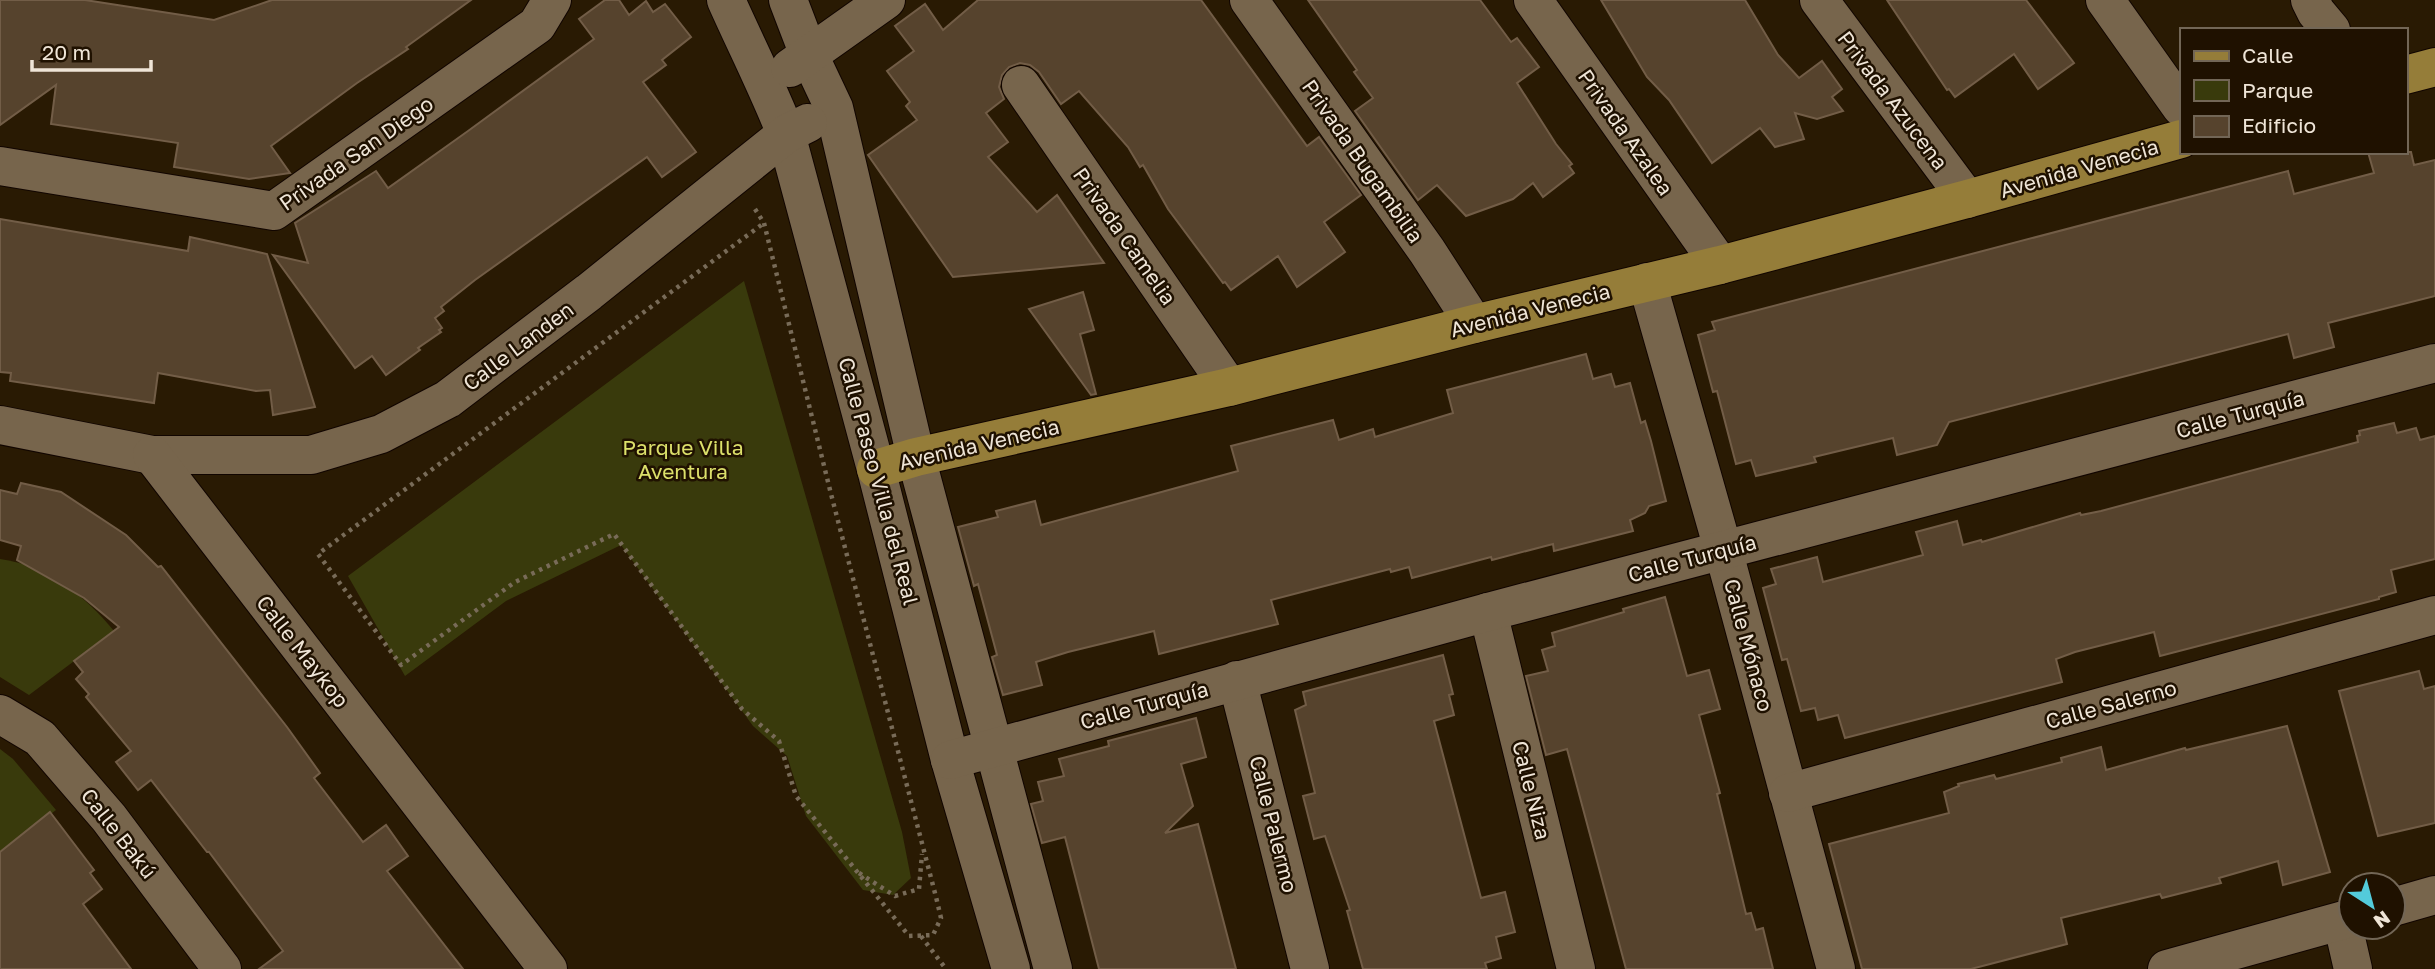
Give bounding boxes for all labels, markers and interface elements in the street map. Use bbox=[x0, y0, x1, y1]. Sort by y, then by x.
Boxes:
street label: Privada Azucena bbox=[1832, 26, 1954, 174]
scale bar bbox=[32, 28, 150, 72]
legend bbox=[2180, 28, 2407, 154]
text: 20 m bbox=[42, 39, 91, 65]
text: Calle bbox=[2242, 42, 2294, 68]
street label: Privada Azalea bbox=[1573, 64, 1679, 200]
street label: Privada Bugambilia bbox=[1297, 74, 1429, 248]
text: Parque bbox=[2242, 77, 2313, 103]
street label: Privada San Diego bbox=[274, 90, 438, 216]
text: Edificio bbox=[2242, 112, 2316, 138]
street label: Avenida Venecia bbox=[1997, 133, 2161, 203]
street label: Privada Camelia bbox=[1068, 162, 1182, 310]
street label: Avenida Venecia bbox=[1447, 278, 1613, 342]
street label: Calle Landen bbox=[458, 296, 578, 396]
street label: Calle Paseo Villa del Real bbox=[833, 354, 925, 608]
street label: Calle Turquía bbox=[2173, 384, 2307, 444]
street label: Avenida Venecia bbox=[896, 413, 1062, 475]
park label: Parque Villa Aventura bbox=[622, 434, 744, 484]
street label: Calle Turquía bbox=[1625, 528, 1759, 588]
street label: Calle Mónaco bbox=[1719, 576, 1779, 714]
street label: Calle Maykop bbox=[251, 590, 355, 712]
street label: Calle Salerno bbox=[2043, 674, 2179, 734]
street label: Calle Turquía bbox=[1077, 675, 1211, 735]
street label: Calle Niza bbox=[1507, 738, 1557, 842]
street label: Calle Palermo bbox=[1244, 753, 1304, 895]
street label: Calle Bakú bbox=[76, 783, 162, 883]
north arrow bbox=[2337, 871, 2407, 941]
text: N bbox=[2370, 907, 2395, 934]

